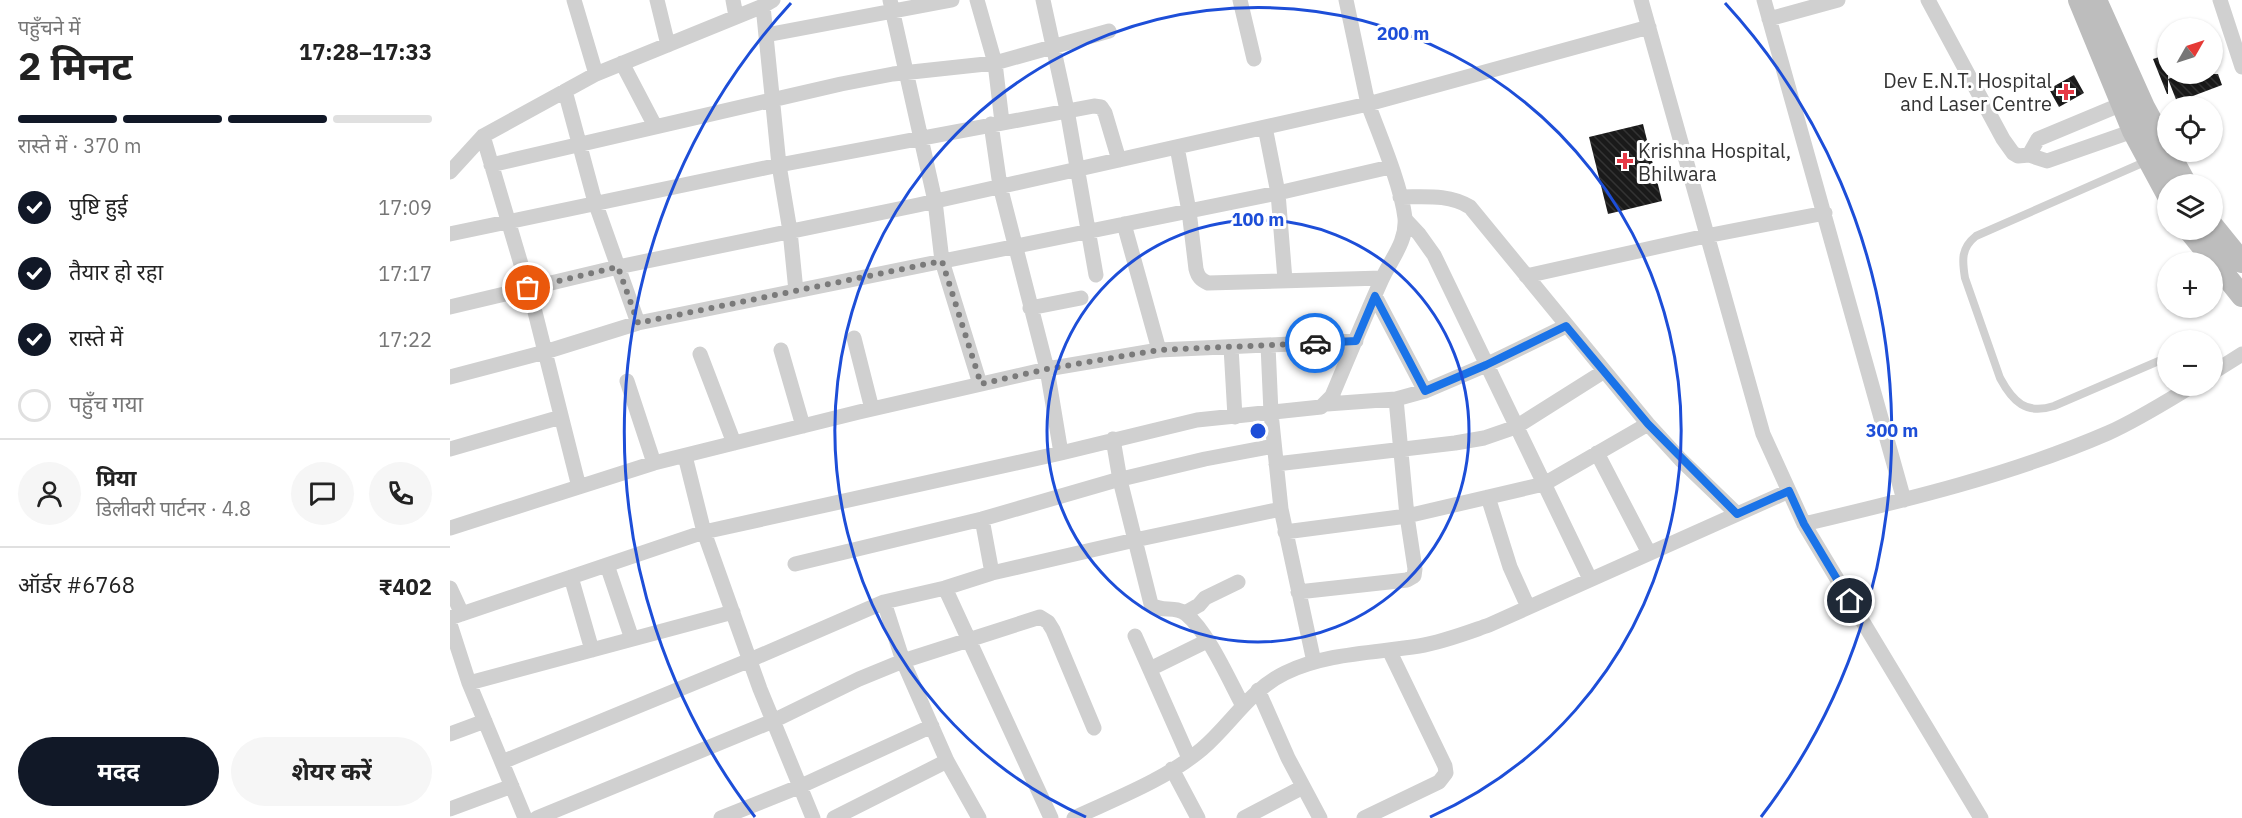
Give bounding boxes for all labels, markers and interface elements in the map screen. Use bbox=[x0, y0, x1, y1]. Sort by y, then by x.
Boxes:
text: पहुँचने में bbox=[18, 14, 80, 41]
north arrow bbox=[2157, 18, 2223, 84]
map controls bbox=[2157, 18, 2223, 396]
text: 200 m bbox=[1377, 22, 1429, 45]
text: 17:28–17:33 bbox=[299, 37, 432, 66]
text: 2 मिनट bbox=[18, 40, 132, 91]
place label: Dev E.N.T. Hospital and Laser Centre bbox=[1883, 67, 2052, 117]
marker: Dev E.N.T. Hospital and Laser Centre bbox=[2057, 83, 2075, 101]
button: locate bbox=[2157, 96, 2223, 162]
text: रास्ते में · 370 m bbox=[18, 132, 141, 159]
place label: Krishna Hospital, Bhilwara bbox=[1638, 137, 1791, 187]
marker: Krishna Hospital, Bhilwara bbox=[1616, 152, 1634, 170]
button: layers bbox=[2157, 174, 2223, 240]
icon: check bbox=[18, 191, 51, 224]
text: पुष्टि हुई bbox=[69, 191, 128, 220]
text: 17:09 bbox=[378, 194, 432, 221]
text: 100 m bbox=[1232, 208, 1284, 231]
button: + bbox=[2157, 252, 2223, 318]
icon: check bbox=[18, 257, 51, 290]
text: तैयार हो रहा bbox=[69, 257, 163, 286]
text: 17:17 bbox=[378, 260, 432, 287]
pin bbox=[502, 262, 553, 313]
icon: bag bbox=[511, 271, 544, 304]
courier bbox=[1285, 313, 1345, 373]
icon: check bbox=[18, 323, 51, 356]
text: रास्ते में bbox=[69, 323, 123, 352]
text: 17:22 bbox=[378, 326, 432, 353]
icon: car bbox=[1299, 327, 1332, 360]
button: − bbox=[2157, 330, 2223, 396]
text: पहुँच गया bbox=[69, 389, 143, 418]
text: 300 m bbox=[1866, 419, 1918, 442]
centre of rings bbox=[1248, 421, 1268, 441]
button: person bbox=[18, 462, 81, 525]
button: chat bbox=[291, 462, 354, 525]
button: phone bbox=[369, 462, 432, 525]
text: प्रिया bbox=[96, 463, 136, 492]
text: डिलीवरी पार्टनर · 4.8 bbox=[96, 495, 251, 522]
text: ऑर्डर #6768 bbox=[18, 570, 135, 599]
text: ₹402 bbox=[379, 572, 432, 601]
pin bbox=[1824, 575, 1875, 626]
icon: home bbox=[1833, 584, 1866, 617]
button: मदद bbox=[18, 737, 219, 806]
button: शेयर करें bbox=[231, 737, 432, 806]

